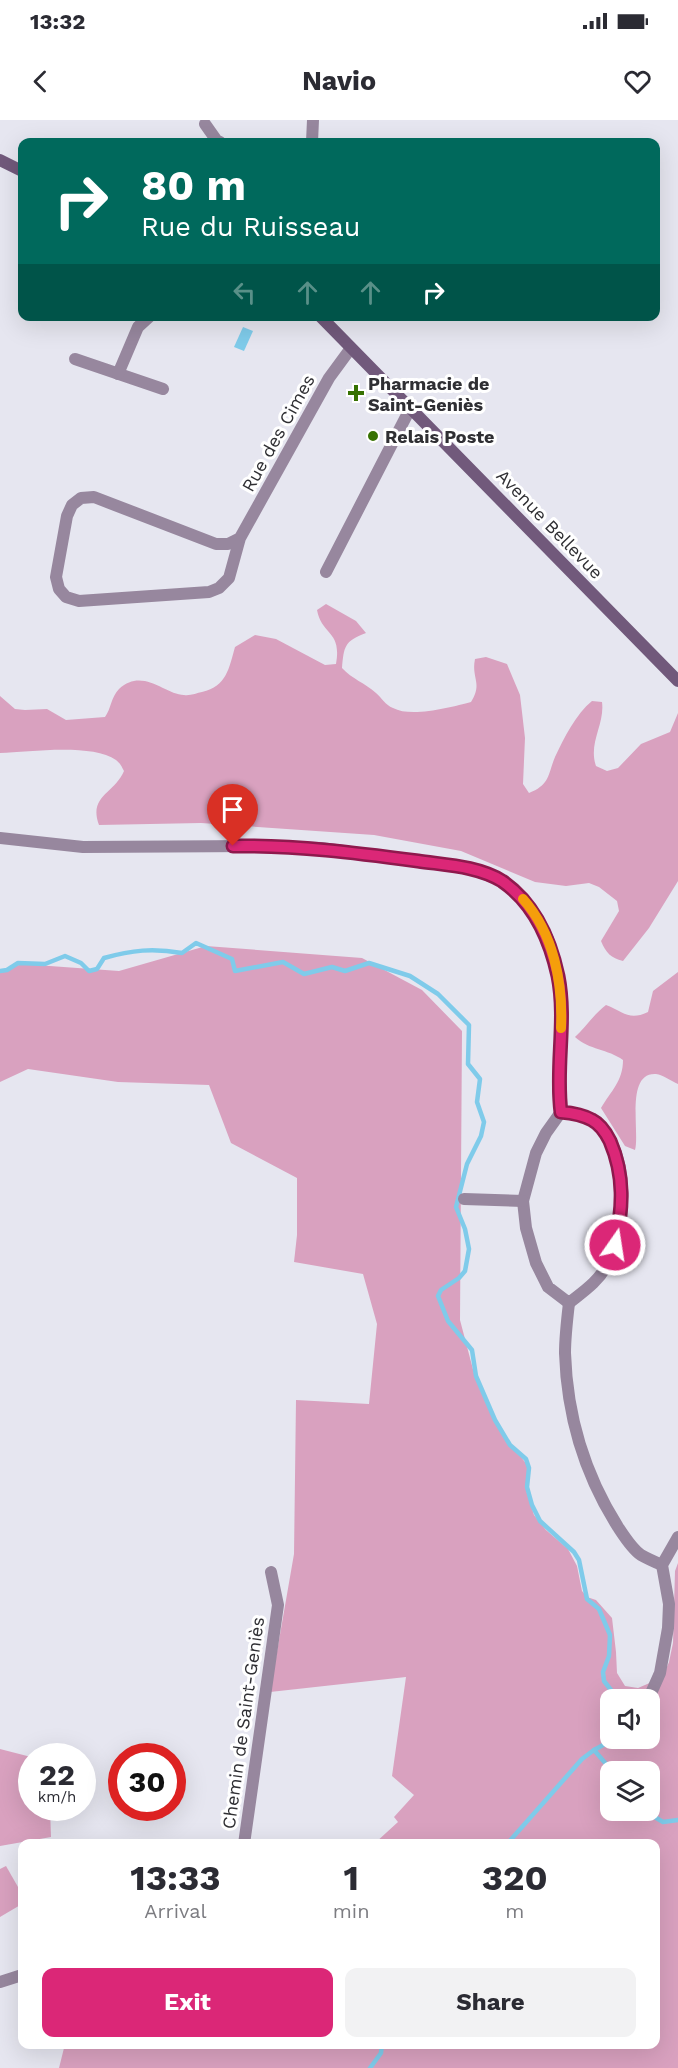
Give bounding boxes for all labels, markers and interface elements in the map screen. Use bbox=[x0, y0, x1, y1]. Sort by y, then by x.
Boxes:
text: 13:32 bbox=[30, 9, 85, 34]
icon: back bbox=[24, 65, 57, 98]
text: Navio bbox=[302, 65, 376, 97]
icon: heart bbox=[621, 65, 654, 98]
text: 80 m bbox=[141, 161, 246, 210]
icon: right bbox=[42, 162, 120, 240]
text: Rue du Ruisseau bbox=[141, 211, 360, 243]
icon: left bbox=[228, 276, 261, 309]
icon: ahead bbox=[291, 276, 324, 309]
icon: ahead bbox=[354, 276, 387, 309]
icon: right bbox=[417, 276, 450, 309]
street label: Rue des Cimes bbox=[237, 371, 319, 495]
place label: Pharmacie de Saint-Geniès bbox=[368, 373, 489, 415]
marker: Pharmacie de Saint-Geniès bbox=[349, 386, 363, 400]
place label: Relais Poste bbox=[385, 426, 495, 447]
marker: Relais Poste bbox=[366, 429, 380, 443]
street label: Avenue Bellevue bbox=[492, 465, 608, 583]
pin bbox=[207, 784, 258, 846]
icon: arrive bbox=[216, 793, 249, 826]
position arrow bbox=[583, 1213, 647, 1277]
street label: Chemin de Saint-Geniès bbox=[218, 1616, 268, 1830]
map controls bbox=[600, 1689, 660, 1821]
button: sound bbox=[600, 1689, 660, 1749]
speed limit sign: 30 bbox=[108, 1743, 186, 1821]
text: 22 bbox=[39, 1757, 75, 1792]
button: layers bbox=[600, 1761, 660, 1821]
text: km/h bbox=[38, 1788, 76, 1806]
text: 13:33 bbox=[130, 1857, 221, 1899]
text: 1 bbox=[343, 1857, 359, 1899]
text: 320 bbox=[482, 1857, 548, 1899]
text: Arrival bbox=[144, 1899, 207, 1923]
text: min bbox=[333, 1899, 370, 1923]
text: m bbox=[505, 1899, 524, 1923]
button: Exit bbox=[42, 1968, 333, 2037]
button: Share bbox=[345, 1968, 636, 2037]

